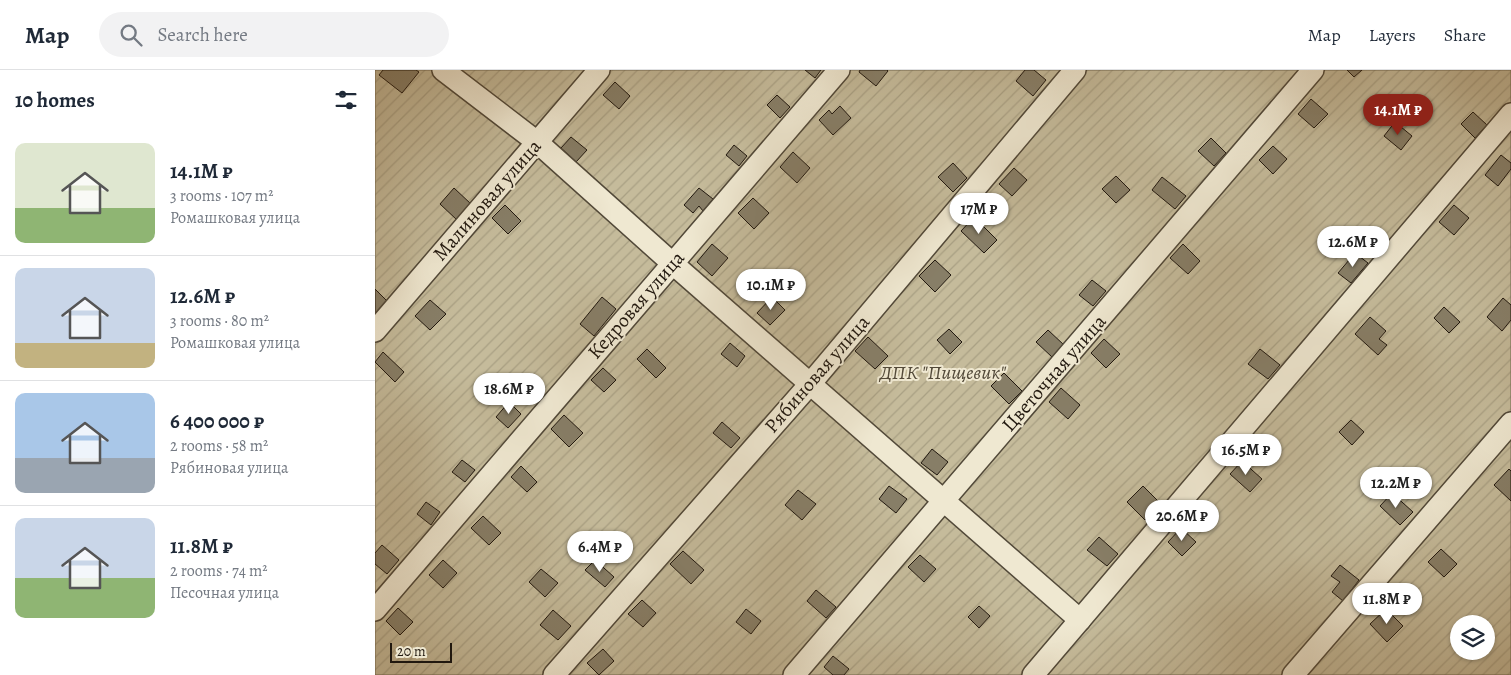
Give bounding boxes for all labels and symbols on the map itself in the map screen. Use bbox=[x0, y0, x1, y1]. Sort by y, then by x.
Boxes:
pin: 14.1M ₽ bbox=[1352, 93, 1444, 136]
street label: Малиновая улица bbox=[427, 133, 548, 267]
pin: 17M ₽ bbox=[944, 192, 1014, 235]
pin: 12.6M ₽ bbox=[1307, 226, 1399, 268]
street label: Кедровая улица bbox=[581, 245, 691, 365]
pin: 10.1M ₽ bbox=[725, 268, 817, 311]
street label: Цветочная улица bbox=[996, 308, 1113, 437]
street label: Рябиновая улица bbox=[758, 309, 876, 439]
park label: ДПК "Пищевик" bbox=[878, 359, 1007, 386]
pin: 18.6M ₽ bbox=[463, 372, 555, 415]
pin: 16.5M ₽ bbox=[1200, 434, 1292, 476]
pin: 12.2M ₽ bbox=[1350, 466, 1442, 509]
pin: 20.6M ₽ bbox=[1136, 500, 1228, 542]
pin: 6.4M ₽ bbox=[559, 530, 641, 573]
pin: 11.8M ₽ bbox=[1341, 582, 1433, 625]
scale bar bbox=[390, 640, 453, 663]

